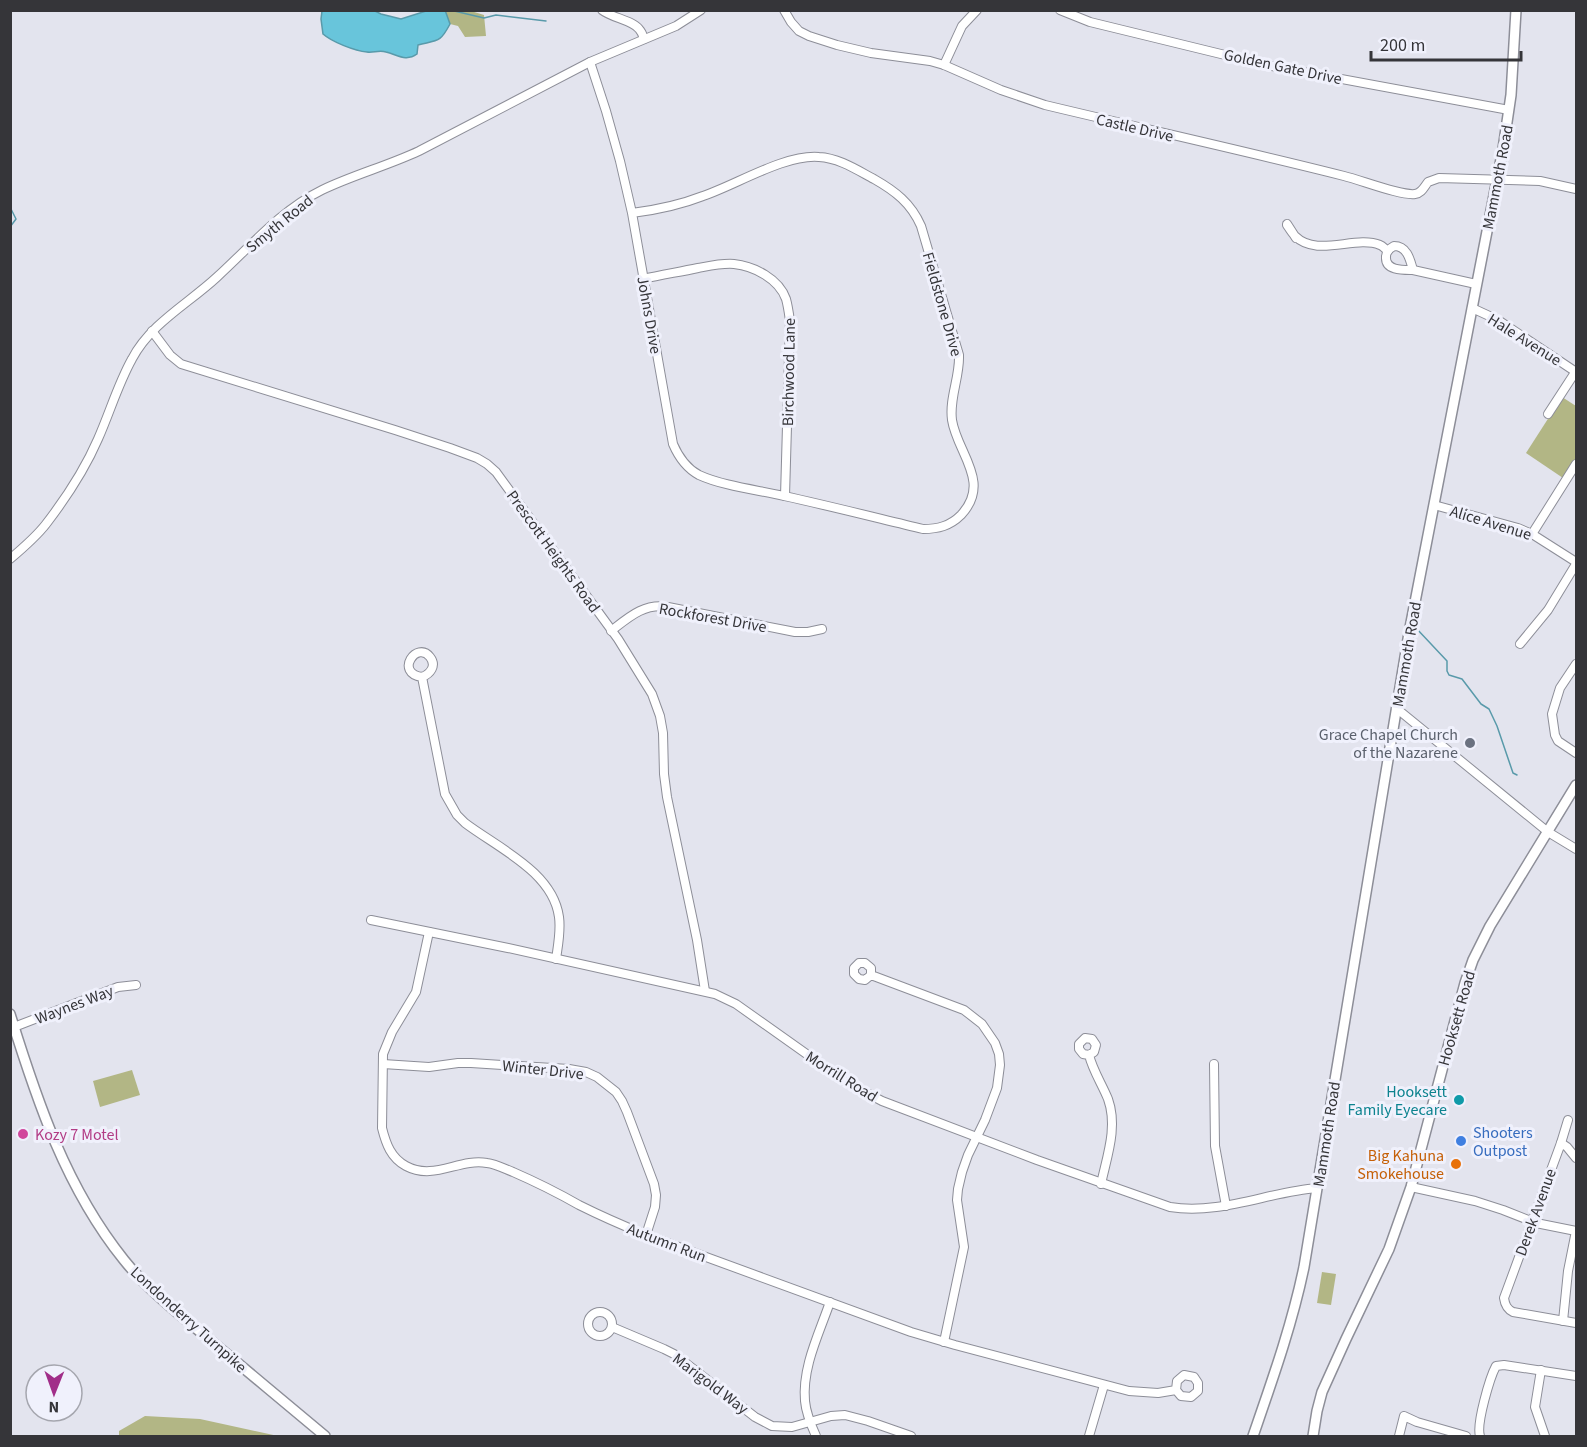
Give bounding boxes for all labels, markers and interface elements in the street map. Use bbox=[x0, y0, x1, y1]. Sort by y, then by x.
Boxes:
scale bar bbox=[1371, 24, 1521, 62]
text: 200 m bbox=[1380, 33, 1425, 58]
street label: Golden Gate Drive bbox=[1222, 44, 1344, 90]
street label: Castle Drive bbox=[1094, 108, 1176, 148]
street label: Mammoth Road bbox=[1477, 123, 1519, 231]
street label: Smyth Road bbox=[241, 190, 318, 258]
street label: Fieldstone Drive bbox=[917, 250, 967, 359]
street label: Johns Drive bbox=[631, 275, 667, 356]
street label: Hale Avenue bbox=[1483, 309, 1566, 371]
street label: Birchwood Lane bbox=[777, 318, 801, 426]
street label: Prescott Heights Road bbox=[501, 486, 605, 617]
street label: Alice Avenue bbox=[1447, 500, 1534, 546]
street label: Rockforest Drive bbox=[657, 598, 768, 638]
street label: Mammoth Road bbox=[1387, 600, 1427, 708]
place label: Grace Chapel Church of the Nazarene bbox=[1319, 724, 1458, 764]
marker: Grace Chapel Church of the Nazarene bbox=[1463, 736, 1477, 750]
street label: Hooksett Road bbox=[1433, 968, 1481, 1069]
street label: Waynes Way bbox=[32, 980, 117, 1030]
street label: Morrill Road bbox=[801, 1046, 882, 1108]
street label: Winter Drive bbox=[501, 1055, 585, 1085]
street label: Mammoth Road bbox=[1308, 1080, 1346, 1188]
place label: Hooksett Family Eyecare bbox=[1347, 1081, 1448, 1121]
marker: Hooksett Family Eyecare bbox=[1452, 1093, 1466, 1107]
place label: Shooters Outpost bbox=[1473, 1122, 1533, 1162]
place label: Kozy 7 Motel bbox=[35, 1124, 119, 1146]
marker: Kozy 7 Motel bbox=[16, 1127, 30, 1141]
marker: Shooters Outpost bbox=[1454, 1134, 1468, 1148]
place label: Big Kahuna Smokehouse bbox=[1357, 1145, 1444, 1185]
marker: Big Kahuna Smokehouse bbox=[1449, 1157, 1463, 1171]
street label: Derek Avenue bbox=[1510, 1166, 1562, 1259]
street label: Autumn Run bbox=[624, 1218, 709, 1268]
street label: Londonderry Turnpike bbox=[125, 1262, 251, 1378]
street label: Marigold Way bbox=[668, 1348, 753, 1420]
north arrow bbox=[24, 1363, 84, 1423]
text: N bbox=[48, 1396, 59, 1418]

